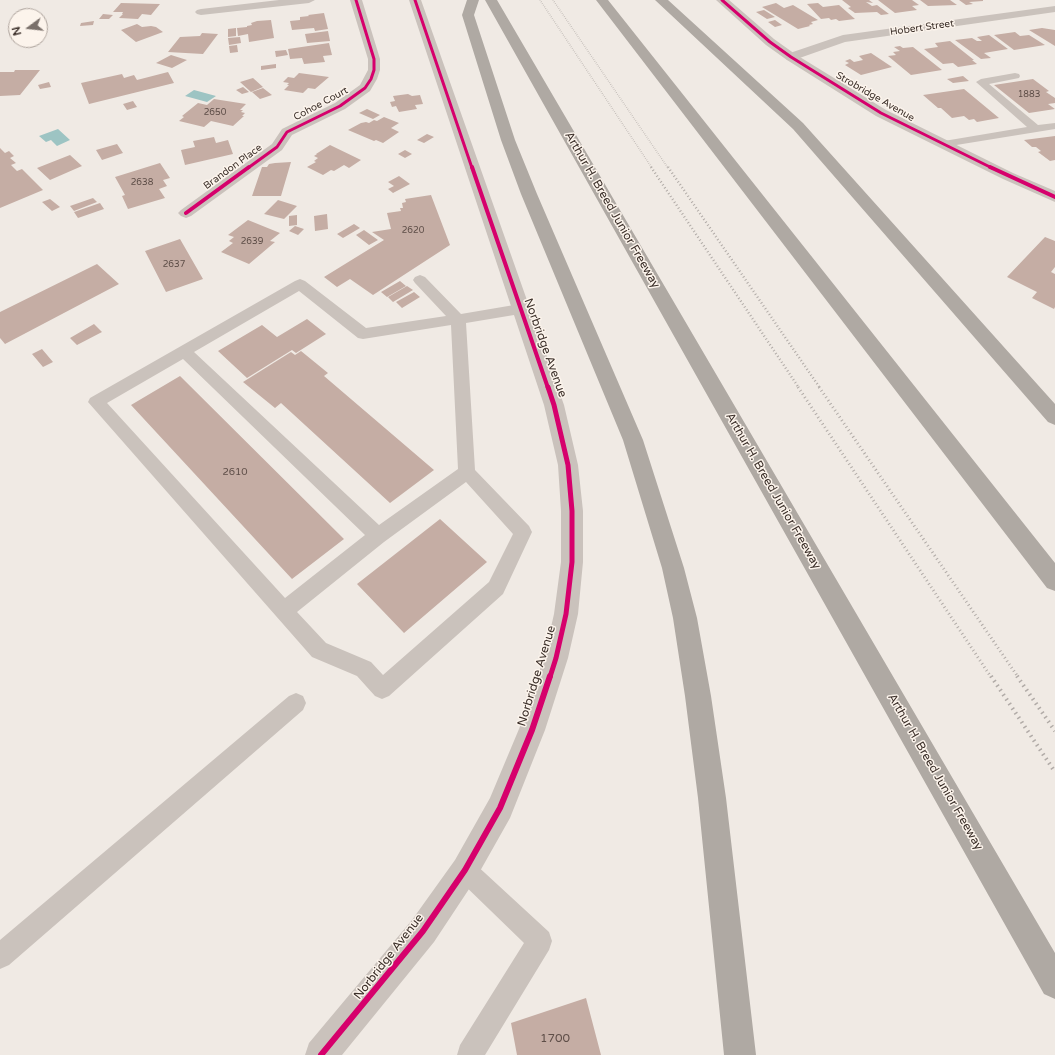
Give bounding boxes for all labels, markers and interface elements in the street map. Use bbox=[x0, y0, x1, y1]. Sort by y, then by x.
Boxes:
north arrow bbox=[8, 8, 48, 48]
street label: Hobert Street bbox=[889, 18, 955, 38]
text: N bbox=[9, 25, 24, 37]
street label: Strobridge Avenue bbox=[834, 70, 916, 124]
street label: Cohoe Court bbox=[292, 85, 350, 123]
house number: 1883 bbox=[1018, 90, 1040, 100]
house number: 2650 bbox=[204, 108, 226, 118]
street label: Arthur H. Breed Junior Freeway bbox=[561, 129, 663, 291]
street label: Brandon Place bbox=[201, 142, 265, 192]
house number: 2638 bbox=[131, 178, 153, 188]
house number: 2620 bbox=[402, 226, 424, 236]
house number: 2639 bbox=[241, 237, 263, 247]
house number: 2637 bbox=[163, 260, 185, 270]
street label: Norbridge Avenue bbox=[520, 296, 570, 400]
street label: Arthur H. Breed Junior Freeway bbox=[722, 410, 824, 572]
house number: 2610 bbox=[222, 466, 248, 478]
street label: Norbridge Avenue bbox=[515, 624, 559, 728]
street label: Arthur H. Breed Junior Freeway bbox=[884, 691, 986, 853]
street label: Norbridge Avenue bbox=[351, 911, 427, 1003]
house number: 1700 bbox=[540, 1032, 570, 1046]

